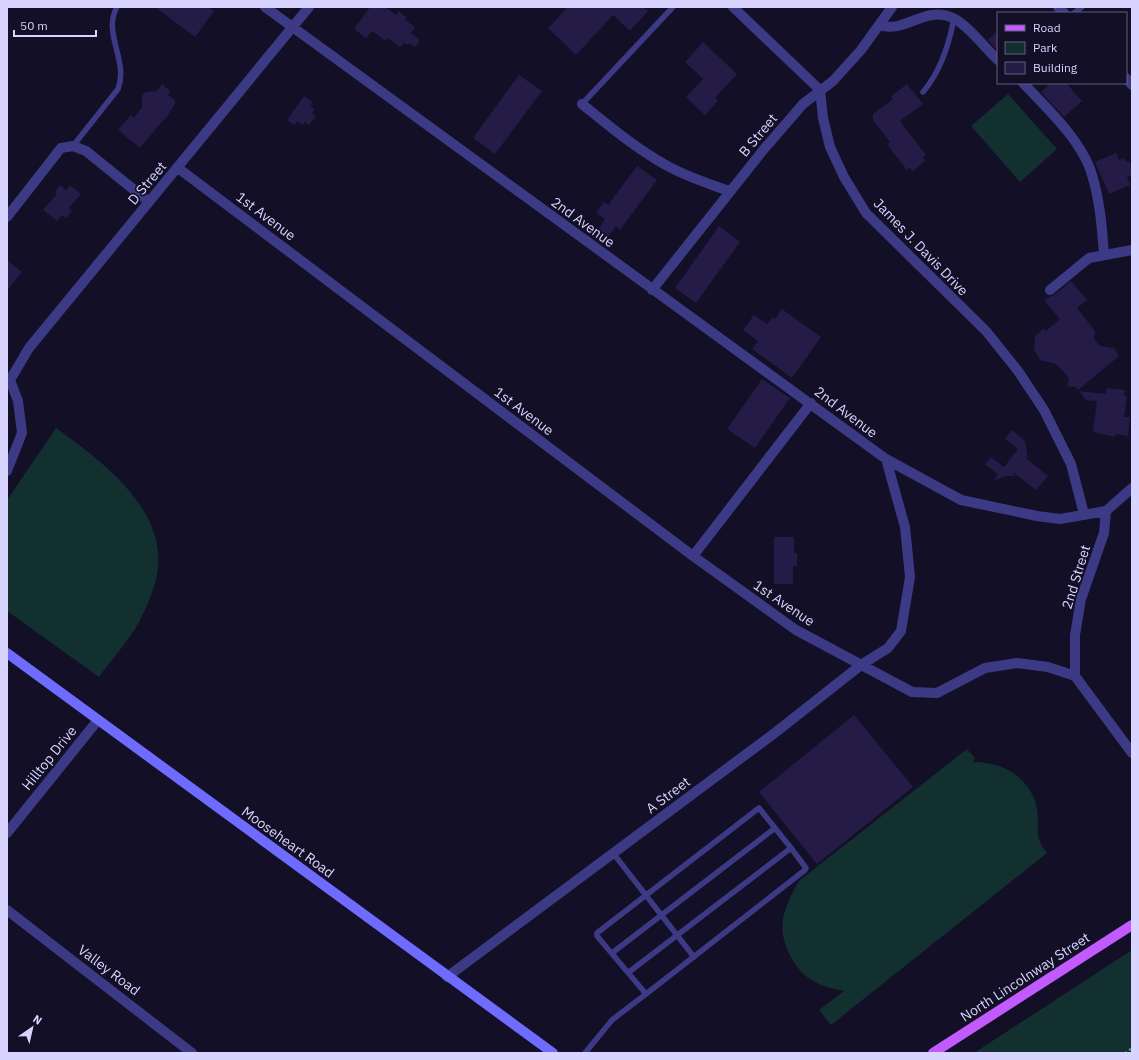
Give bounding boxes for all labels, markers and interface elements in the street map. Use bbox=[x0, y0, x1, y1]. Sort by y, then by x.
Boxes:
scale bar bbox=[14, 12, 96, 38]
legend bbox=[997, 12, 1127, 84]
text: 50 m bbox=[20, 18, 48, 33]
text: Road bbox=[1033, 20, 1061, 35]
text: Park bbox=[1033, 40, 1058, 55]
text: Building bbox=[1033, 60, 1078, 75]
street label: B Street bbox=[735, 110, 781, 160]
street label: D Street bbox=[124, 158, 170, 208]
street label: 1st Avenue bbox=[233, 188, 300, 244]
street label: 2nd Avenue bbox=[548, 193, 619, 251]
street label: James J. Davis Drive bbox=[870, 195, 972, 300]
street label: 2nd Avenue bbox=[811, 382, 881, 442]
street label: 1st Avenue bbox=[491, 383, 558, 439]
street label: 2nd Street bbox=[1058, 543, 1094, 611]
street label: 1st Avenue bbox=[750, 576, 818, 630]
street label: Hilltop Drive bbox=[18, 722, 81, 794]
street label: A Street bbox=[642, 773, 694, 817]
street label: Mooseheart Road bbox=[238, 802, 338, 882]
street label: North Lincolnway Street bbox=[957, 928, 1093, 1026]
street label: Valley Road bbox=[74, 941, 144, 999]
north arrow bbox=[12, 1008, 52, 1048]
text: N bbox=[30, 1012, 45, 1028]

